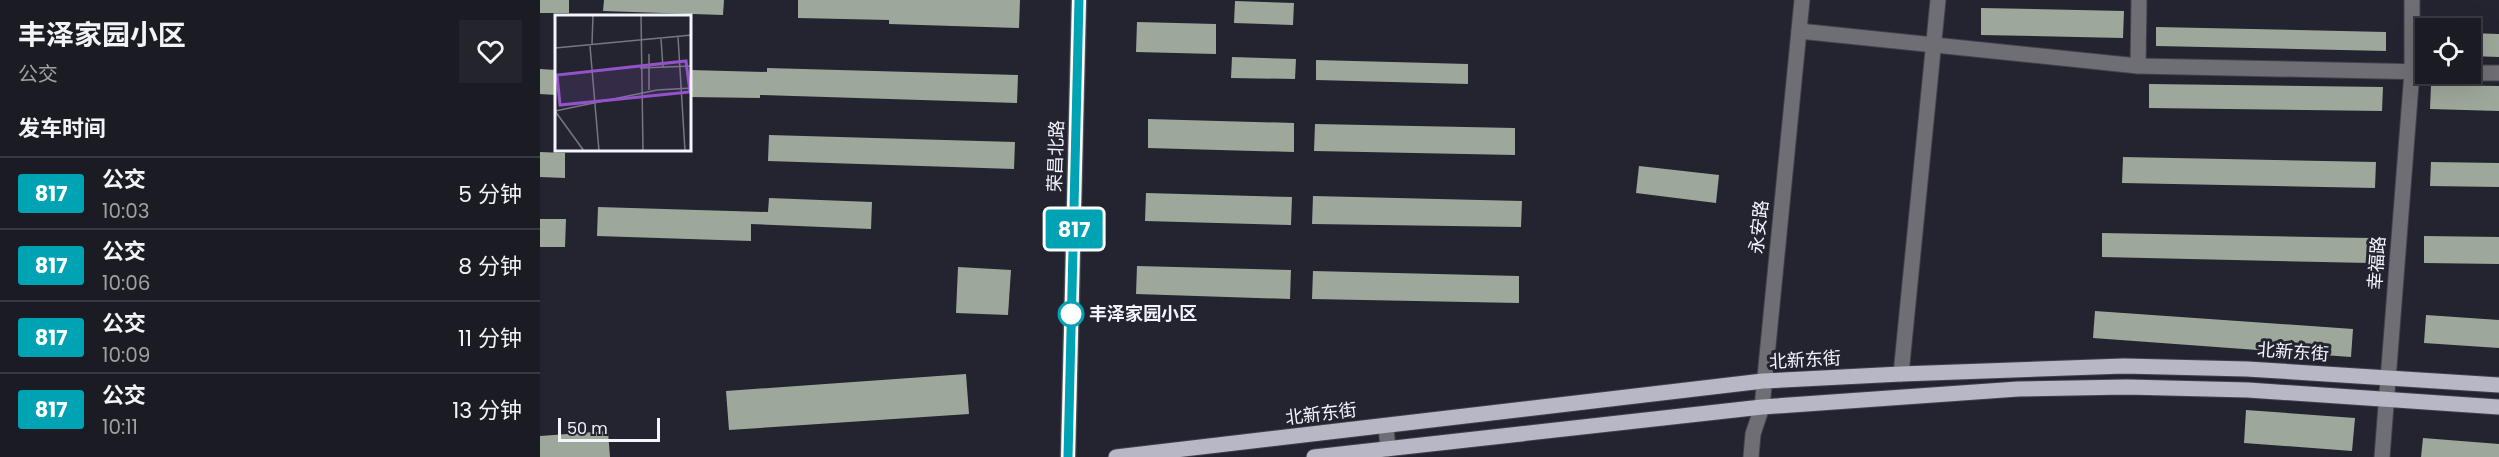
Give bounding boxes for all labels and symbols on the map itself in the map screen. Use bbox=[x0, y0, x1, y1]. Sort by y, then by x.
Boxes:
inset map bbox=[555, 15, 692, 152]
street label: 荣昌北路 bbox=[1042, 120, 1069, 192]
street label: 永安路 bbox=[1743, 199, 1774, 255]
line badge: 817 bbox=[1040, 210, 1108, 248]
street label: 幸福路 bbox=[2362, 235, 2391, 291]
marker: 丰泽家园小区 bbox=[1058, 301, 1084, 327]
place label: 丰泽家园小区 bbox=[1089, 301, 1197, 326]
street label: 北新东街 bbox=[2256, 337, 2330, 366]
street label: 北新东街 bbox=[1768, 345, 1842, 374]
street label: 北新东街 bbox=[1284, 397, 1358, 430]
scale bar bbox=[558, 415, 660, 442]

